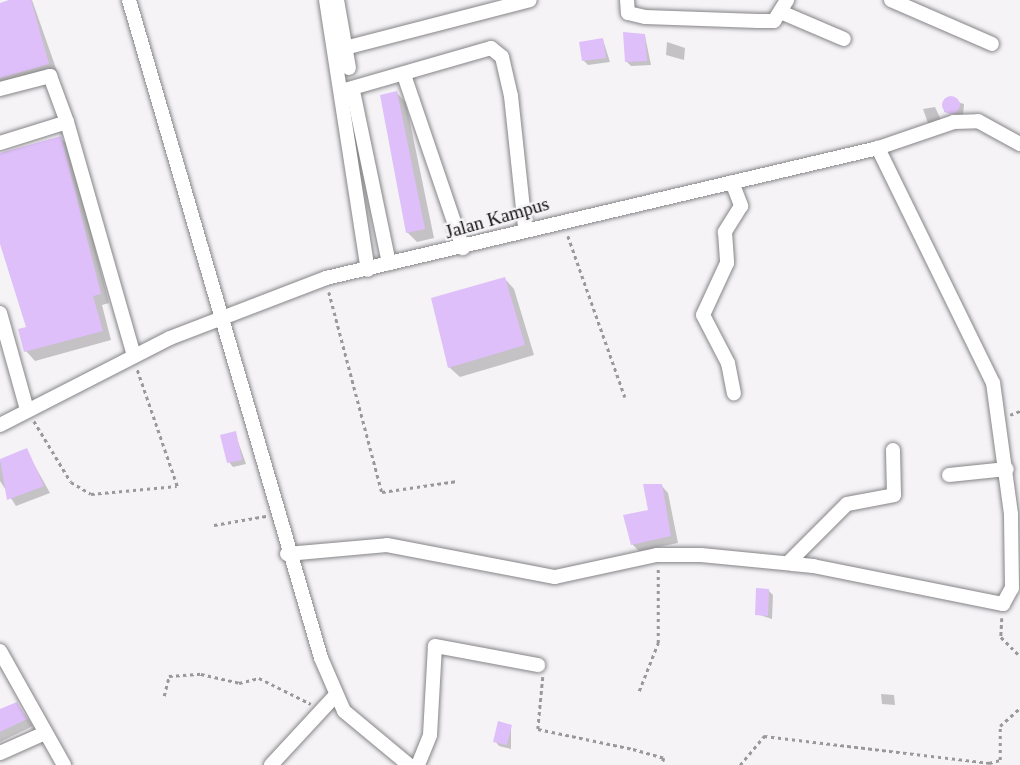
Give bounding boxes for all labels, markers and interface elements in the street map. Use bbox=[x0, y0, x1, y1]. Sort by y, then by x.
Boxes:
street label: Jalan Kampus bbox=[442, 192, 552, 244]

